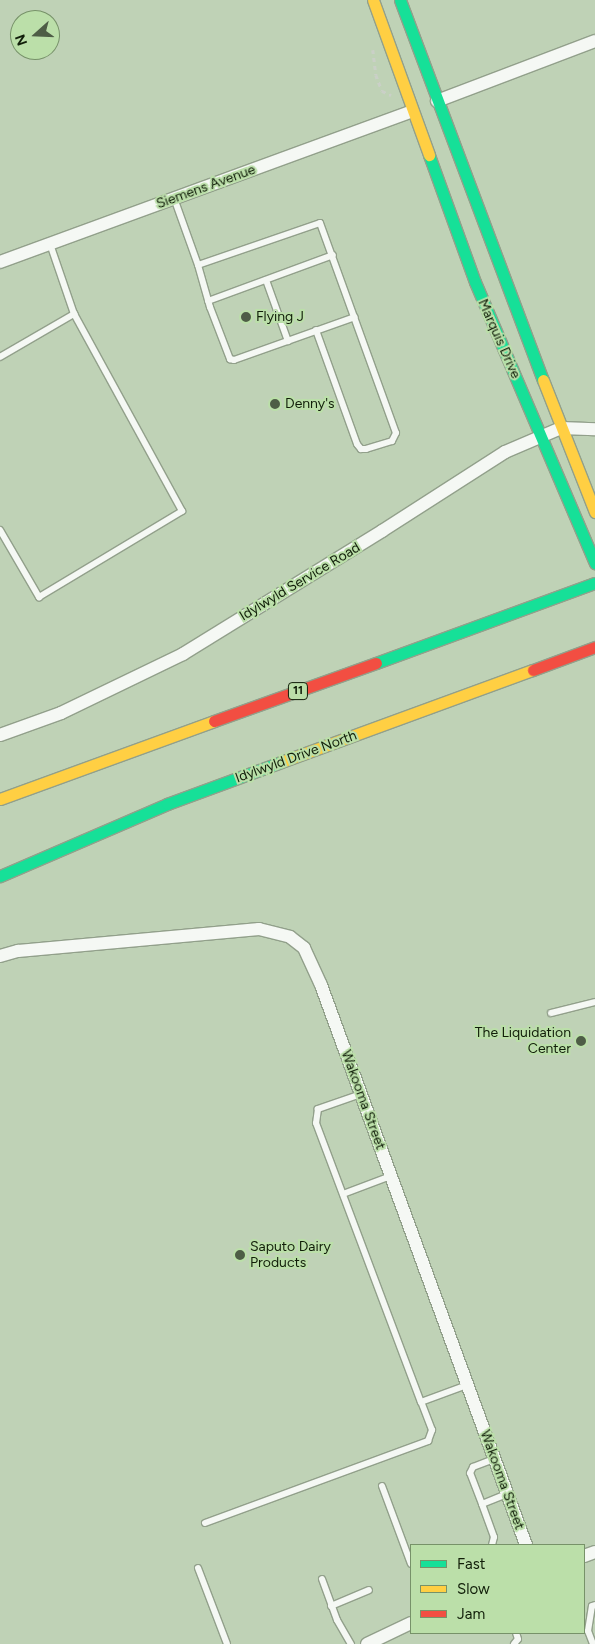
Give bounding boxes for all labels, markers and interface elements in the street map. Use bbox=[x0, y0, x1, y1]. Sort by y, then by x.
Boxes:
north arrow bbox=[10, 10, 60, 60]
text: N bbox=[12, 32, 31, 48]
street label: Siemens Avenue bbox=[154, 161, 258, 213]
street label: Marquis Drive bbox=[474, 297, 524, 381]
place label: Flying J bbox=[256, 309, 304, 325]
marker: Flying J bbox=[240, 311, 252, 323]
place label: Denny's bbox=[285, 396, 334, 412]
marker: Denny's bbox=[269, 398, 281, 410]
street label: Idylwyld Service Road bbox=[237, 539, 363, 625]
road number: 11 bbox=[287, 681, 309, 700]
street label: Idylwyld Drive North bbox=[233, 727, 359, 787]
place label: The Liquidation Center bbox=[475, 1025, 571, 1058]
marker: The Liquidation Center bbox=[575, 1035, 587, 1047]
street label: Wakooma Street bbox=[337, 1048, 389, 1152]
place label: Saputo Dairy Products bbox=[250, 1239, 331, 1272]
marker: Saputo Dairy Products bbox=[234, 1249, 246, 1261]
street label: Wakooma Street bbox=[476, 1428, 528, 1532]
legend bbox=[410, 1544, 585, 1634]
text: Fast bbox=[457, 1555, 485, 1573]
text: Slow bbox=[457, 1580, 490, 1598]
text: Jam bbox=[457, 1605, 485, 1623]

